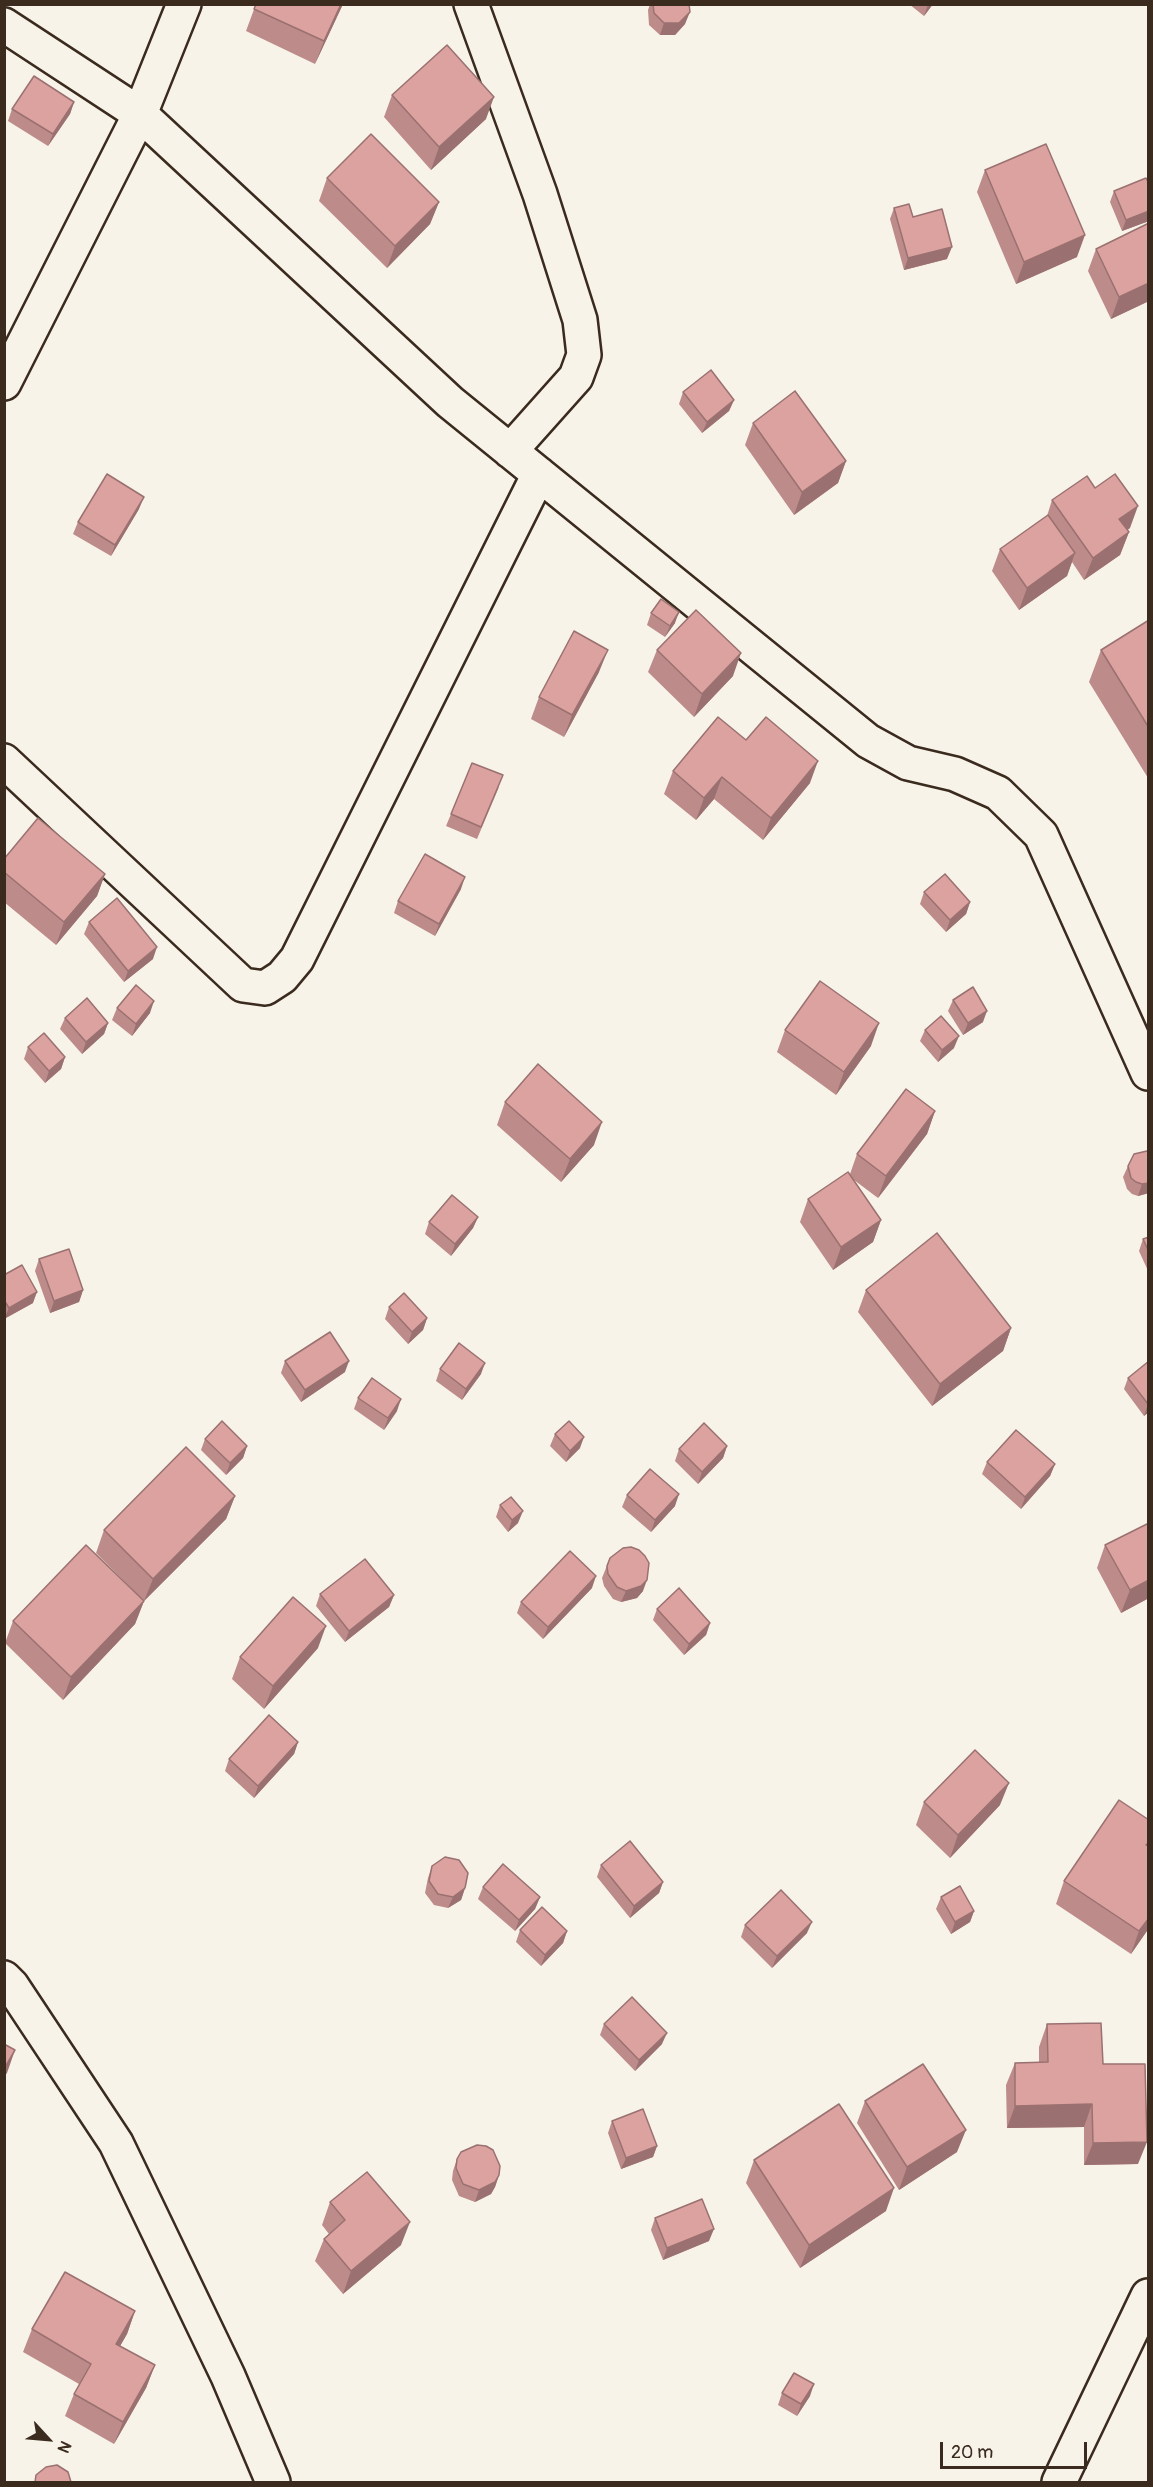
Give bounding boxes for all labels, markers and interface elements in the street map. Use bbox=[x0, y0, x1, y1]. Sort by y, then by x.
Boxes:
north arrow bbox=[18, 2409, 78, 2469]
scale bar bbox=[943, 2430, 1090, 2468]
text: N bbox=[53, 2438, 76, 2456]
text: 20 m bbox=[951, 2441, 993, 2464]

